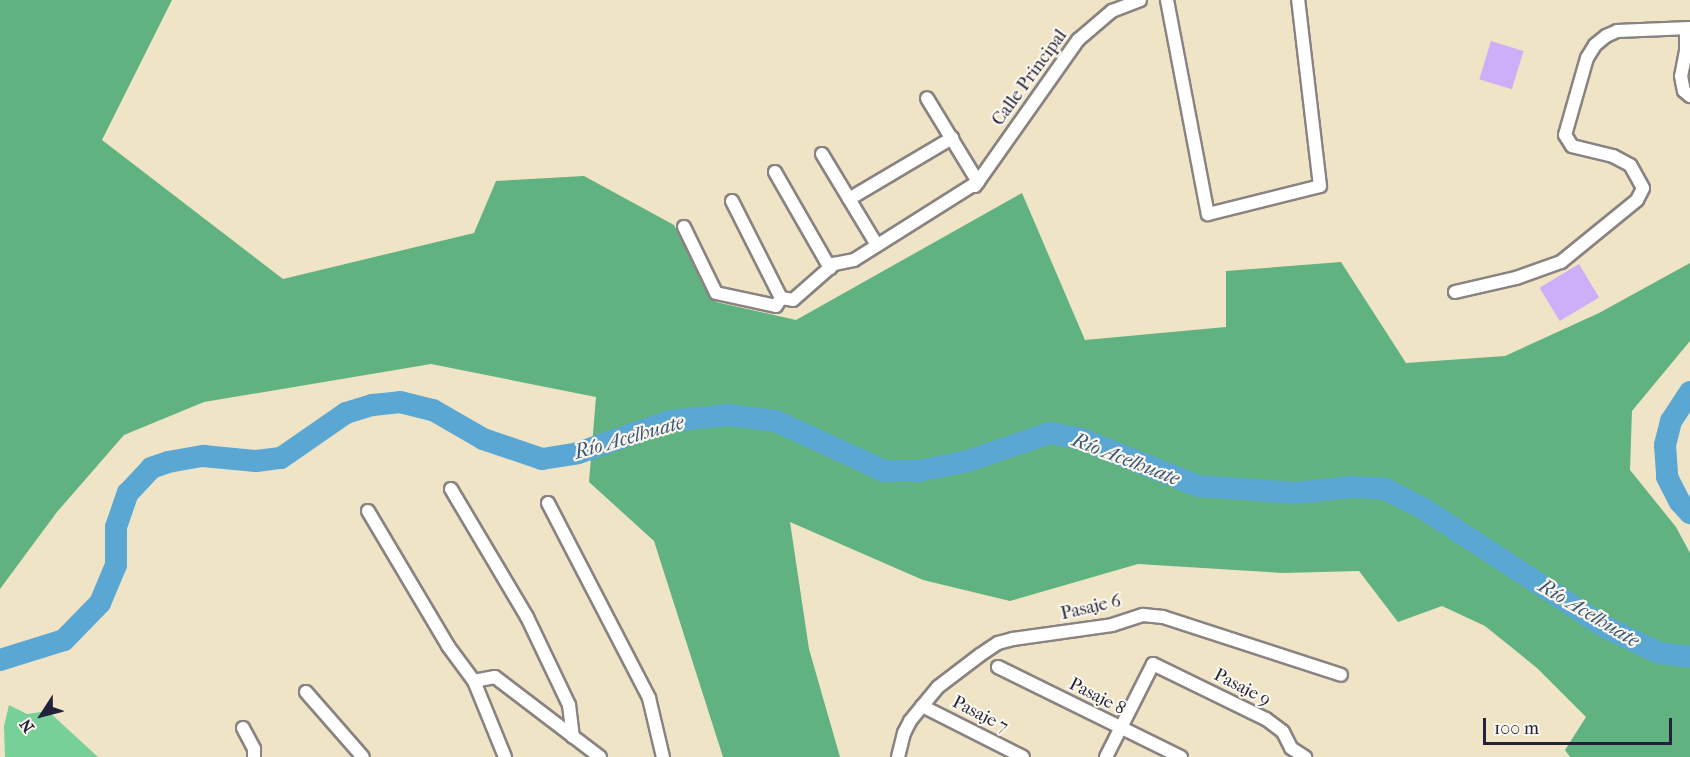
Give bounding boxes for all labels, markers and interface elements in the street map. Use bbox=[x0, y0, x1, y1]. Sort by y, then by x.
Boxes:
street label: Calle Principal bbox=[988, 26, 1072, 130]
water label: Río Acelhuate bbox=[571, 410, 687, 464]
water label: Río Acelhuate bbox=[1069, 428, 1183, 490]
water label: Río Acelhuate bbox=[1534, 574, 1644, 652]
street label: Pasaje 6 bbox=[1059, 591, 1123, 625]
street label: Pasaje 9 bbox=[1210, 665, 1274, 711]
street label: Pasaje 8 bbox=[1065, 674, 1129, 720]
north arrow bbox=[12, 685, 72, 745]
street label: Pasaje 7 bbox=[948, 692, 1012, 738]
scale bar bbox=[1486, 706, 1675, 744]
text: N bbox=[16, 715, 38, 736]
text: 100 m bbox=[1494, 718, 1539, 739]

